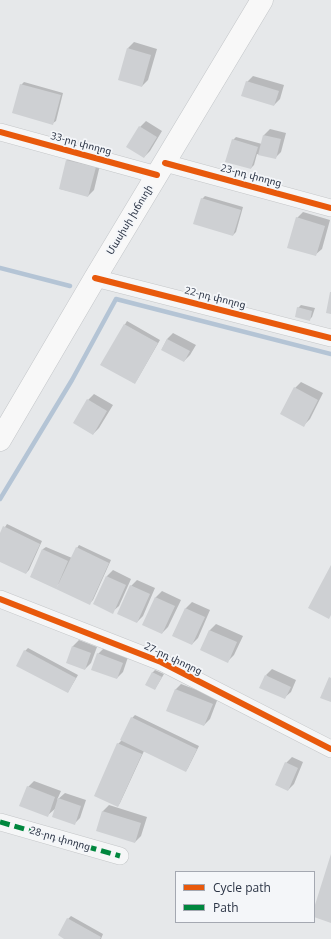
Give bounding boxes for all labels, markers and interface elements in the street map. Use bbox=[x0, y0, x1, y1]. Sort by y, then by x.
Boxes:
street label: 33-րդ փողոց bbox=[49, 130, 113, 158]
street label: 23-րդ փողոց bbox=[219, 162, 283, 190]
street label: Մասիսի խճուղի bbox=[104, 183, 156, 257]
street label: 22-րդ փողոց bbox=[183, 285, 247, 311]
street label: 27-րդ փողոց bbox=[142, 640, 204, 678]
street label: 28-րդ փողոց bbox=[28, 825, 92, 853]
legend bbox=[175, 871, 315, 923]
text: Cycle path bbox=[213, 879, 271, 896]
text: Path bbox=[213, 899, 239, 916]

